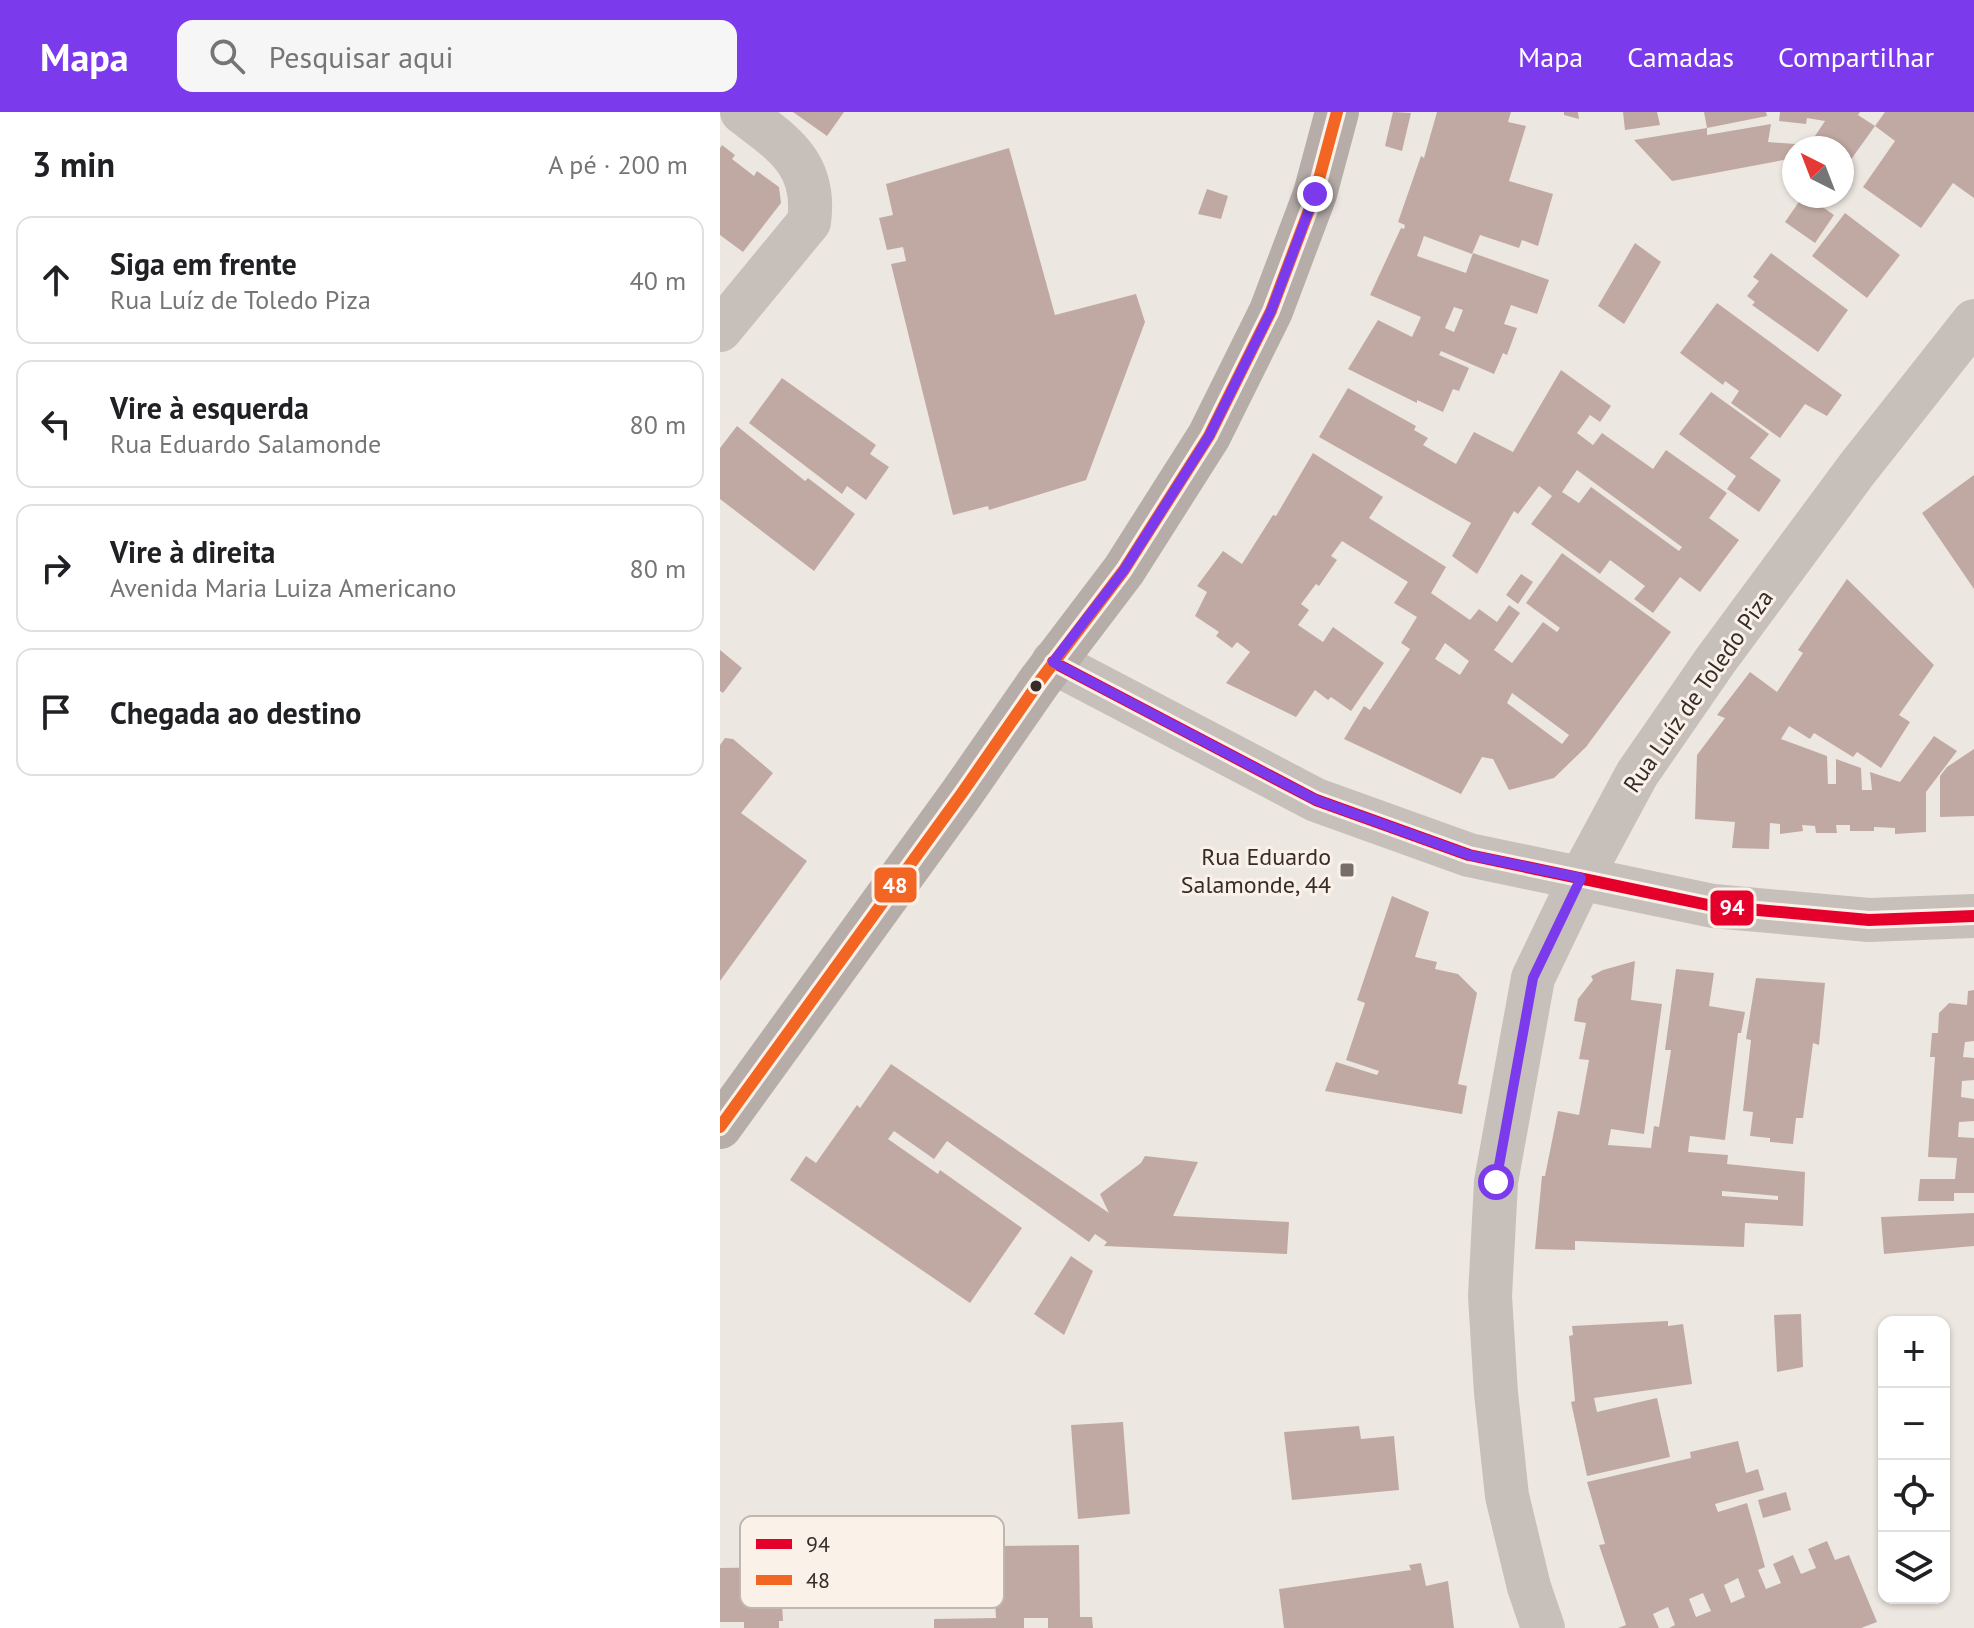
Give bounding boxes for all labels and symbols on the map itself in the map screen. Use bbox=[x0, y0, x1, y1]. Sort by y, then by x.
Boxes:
north arrow bbox=[1782, 136, 1854, 208]
route end bbox=[1297, 176, 1333, 212]
street label: Rua Luíz de Toledo Piza bbox=[1616, 584, 1780, 798]
unlabelled marker bbox=[1028, 678, 1044, 694]
place label: Rua Eduardo Salamonde, 44 bbox=[1181, 841, 1331, 900]
marker: Rua Eduardo Salamonde, 44 bbox=[1338, 861, 1356, 879]
line badge: 48 bbox=[873, 866, 918, 904]
text: 48 bbox=[883, 871, 907, 899]
line badge: 94 bbox=[1709, 889, 1755, 927]
text: 94 bbox=[1720, 893, 1745, 921]
route start bbox=[1478, 1164, 1514, 1200]
legend bbox=[740, 1516, 1004, 1608]
text: 94 bbox=[806, 1530, 830, 1558]
text: 48 bbox=[806, 1566, 830, 1594]

